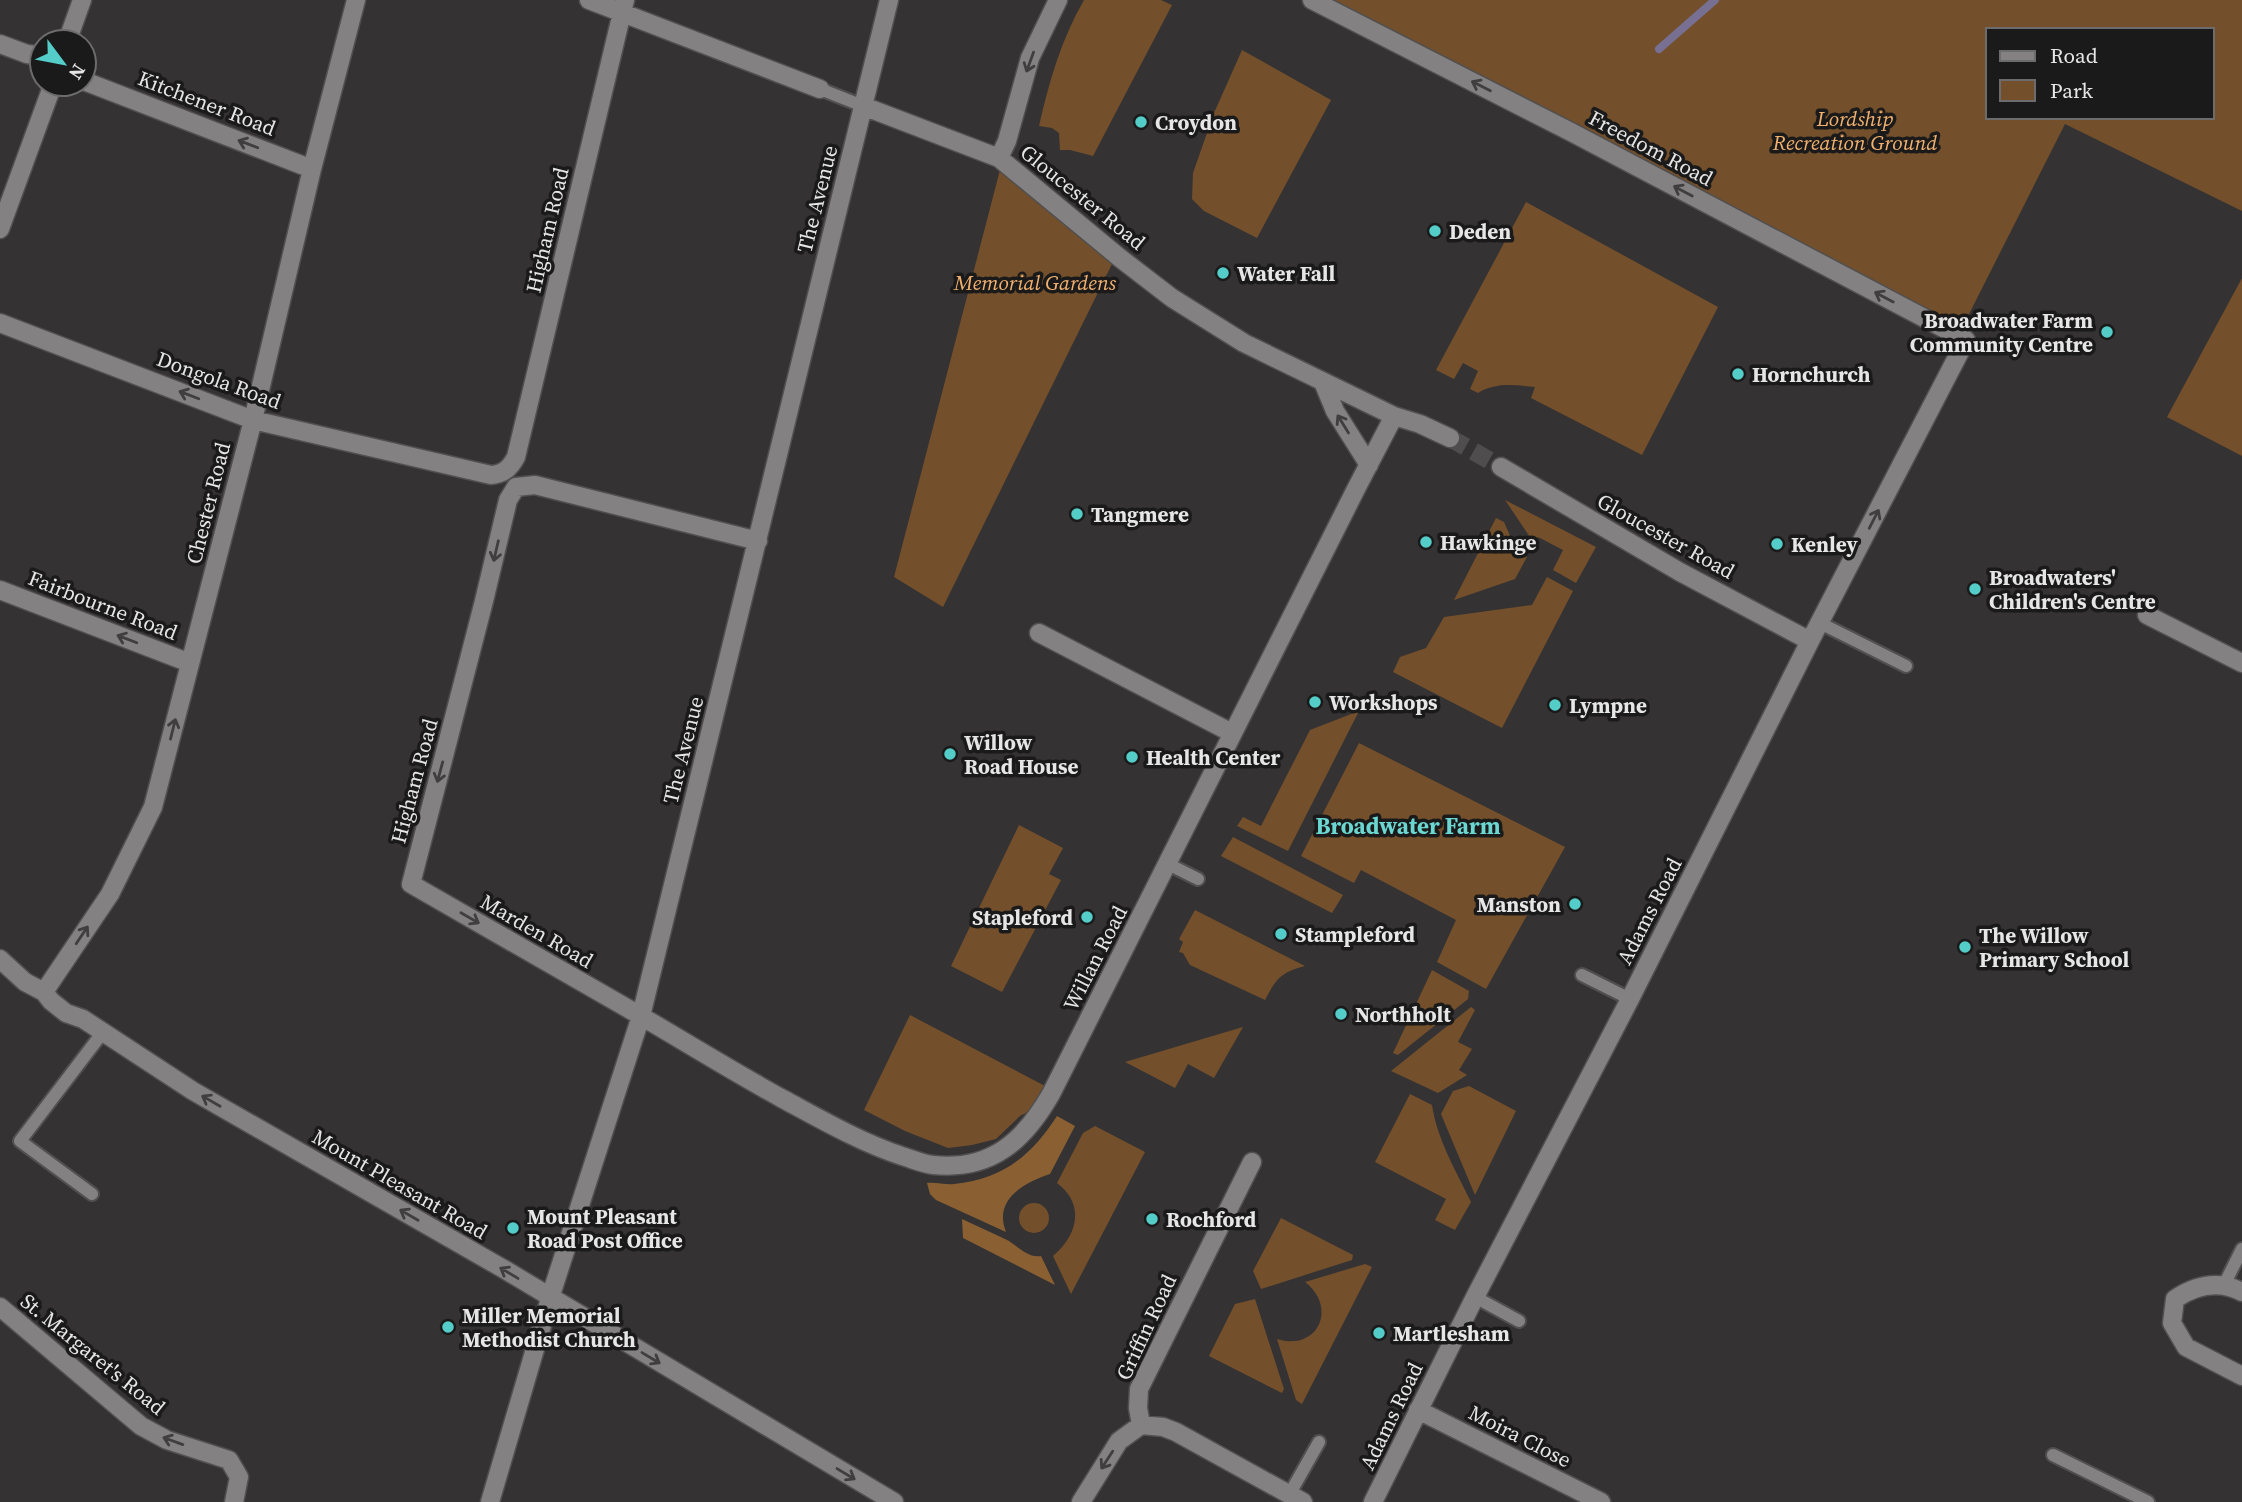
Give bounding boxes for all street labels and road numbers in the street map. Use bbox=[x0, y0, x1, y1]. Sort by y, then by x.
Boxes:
street label: Kitchener Road bbox=[134, 63, 280, 143]
street label: Freedom Road bbox=[1584, 103, 1718, 193]
street label: Gloucester Road bbox=[1014, 138, 1152, 256]
street label: The Avenue bbox=[790, 142, 844, 256]
street label: Higham Road bbox=[518, 164, 576, 296]
street label: Dongola Road bbox=[153, 344, 285, 416]
street label: Chester Road bbox=[179, 439, 237, 567]
street label: Gloucester Road bbox=[1592, 486, 1740, 586]
street label: Fairbourne Road bbox=[24, 563, 182, 647]
street label: The Avenue bbox=[656, 693, 710, 807]
street label: Higham Road bbox=[383, 715, 445, 847]
street label: Adams Road bbox=[1610, 853, 1688, 969]
street label: Marden Road bbox=[475, 887, 599, 975]
street label: Willan Road bbox=[1056, 901, 1134, 1015]
street label: Mount Pleasant Road bbox=[307, 1122, 493, 1246]
street label: Griffin Road bbox=[1109, 1269, 1183, 1385]
street label: St. Margaret's Road bbox=[14, 1287, 172, 1422]
street label: Adams Road bbox=[1352, 1357, 1430, 1475]
street label: Moira Close bbox=[1464, 1398, 1576, 1474]

